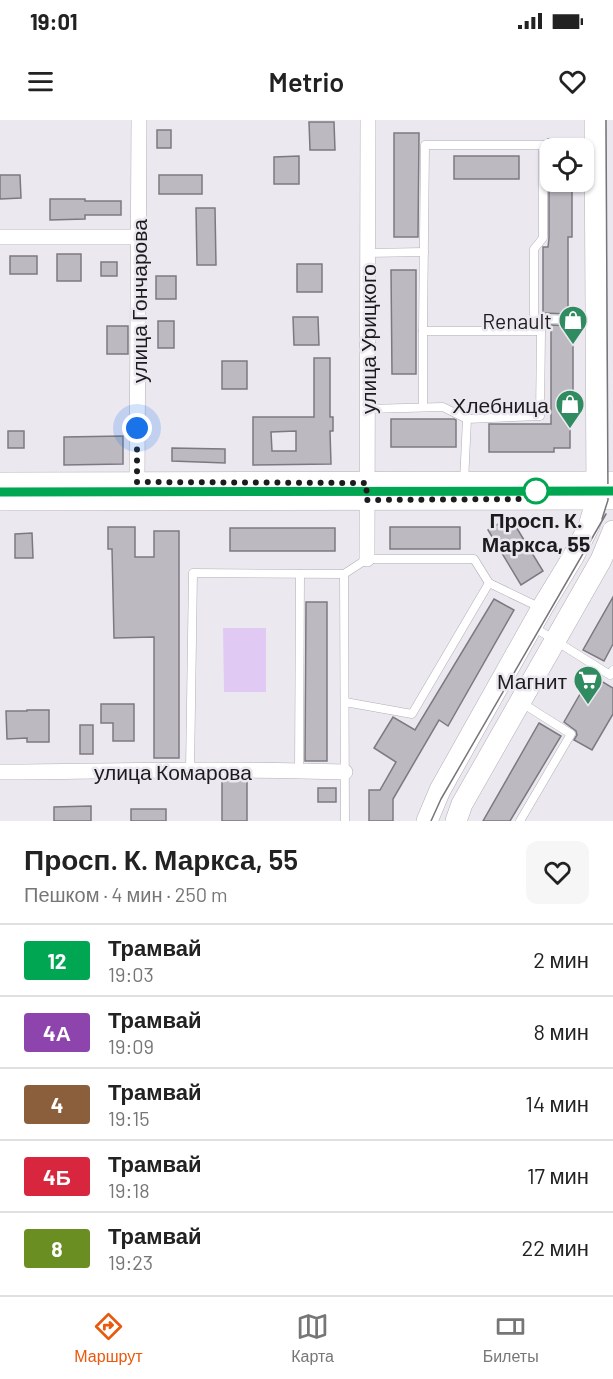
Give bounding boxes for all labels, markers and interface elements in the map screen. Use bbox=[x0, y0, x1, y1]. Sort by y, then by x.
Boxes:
text: 19:01 bbox=[30, 8, 78, 34]
icon: menu bbox=[24, 65, 57, 98]
text: Metrio bbox=[269, 65, 344, 97]
icon: heart bbox=[556, 65, 589, 98]
map controls bbox=[540, 138, 594, 192]
button: locate bbox=[540, 138, 594, 192]
street label: улица Гончарова bbox=[126, 219, 151, 383]
street label: улица Урицкого bbox=[355, 264, 380, 414]
shop icon: Renault bbox=[557, 304, 589, 346]
place label: Renault bbox=[482, 308, 552, 333]
shop icon: Хлебница bbox=[554, 388, 586, 430]
place label: Хлебница bbox=[452, 392, 549, 417]
your location bbox=[122, 413, 152, 443]
marker: Просп. К. Маркса, 55 bbox=[523, 478, 549, 504]
place label: Просп. К. Маркса, 55 bbox=[482, 507, 590, 556]
supermarket icon: Магнит bbox=[572, 664, 604, 706]
place label: Магнит bbox=[497, 668, 567, 693]
street label: улица Комарова bbox=[94, 759, 252, 784]
button: heart bbox=[526, 841, 589, 904]
text: Просп. К. Маркса, 55 bbox=[24, 842, 298, 876]
text: Пешком · 4 мин · 250 m bbox=[24, 882, 228, 906]
text: Трамвай bbox=[108, 934, 202, 960]
text: 2 мин bbox=[533, 946, 589, 972]
text: 12 bbox=[47, 948, 67, 973]
text: 19:03 bbox=[108, 962, 154, 986]
text: Трамвай bbox=[108, 1006, 202, 1032]
text: 8 мин bbox=[534, 1018, 589, 1044]
text: 4А bbox=[43, 1020, 71, 1045]
text: 19:09 bbox=[108, 1034, 154, 1058]
text: Трамвай bbox=[108, 1078, 202, 1104]
text: 14 мин bbox=[525, 1090, 589, 1116]
text: 4 bbox=[51, 1092, 63, 1117]
text: 19:15 bbox=[108, 1106, 149, 1130]
text: Трамвай bbox=[108, 1150, 202, 1176]
text: 17 мин bbox=[527, 1162, 589, 1188]
text: 4Б bbox=[43, 1164, 71, 1189]
text: 19:18 bbox=[108, 1178, 150, 1202]
text: Трамвай bbox=[108, 1222, 202, 1248]
text: 22 мин bbox=[521, 1234, 589, 1260]
text: 8 bbox=[51, 1236, 63, 1261]
text: 19:23 bbox=[108, 1250, 153, 1274]
tab: Маршрут bbox=[74, 1310, 143, 1366]
tab: Карта bbox=[291, 1310, 334, 1366]
tab: Билеты bbox=[483, 1310, 539, 1366]

